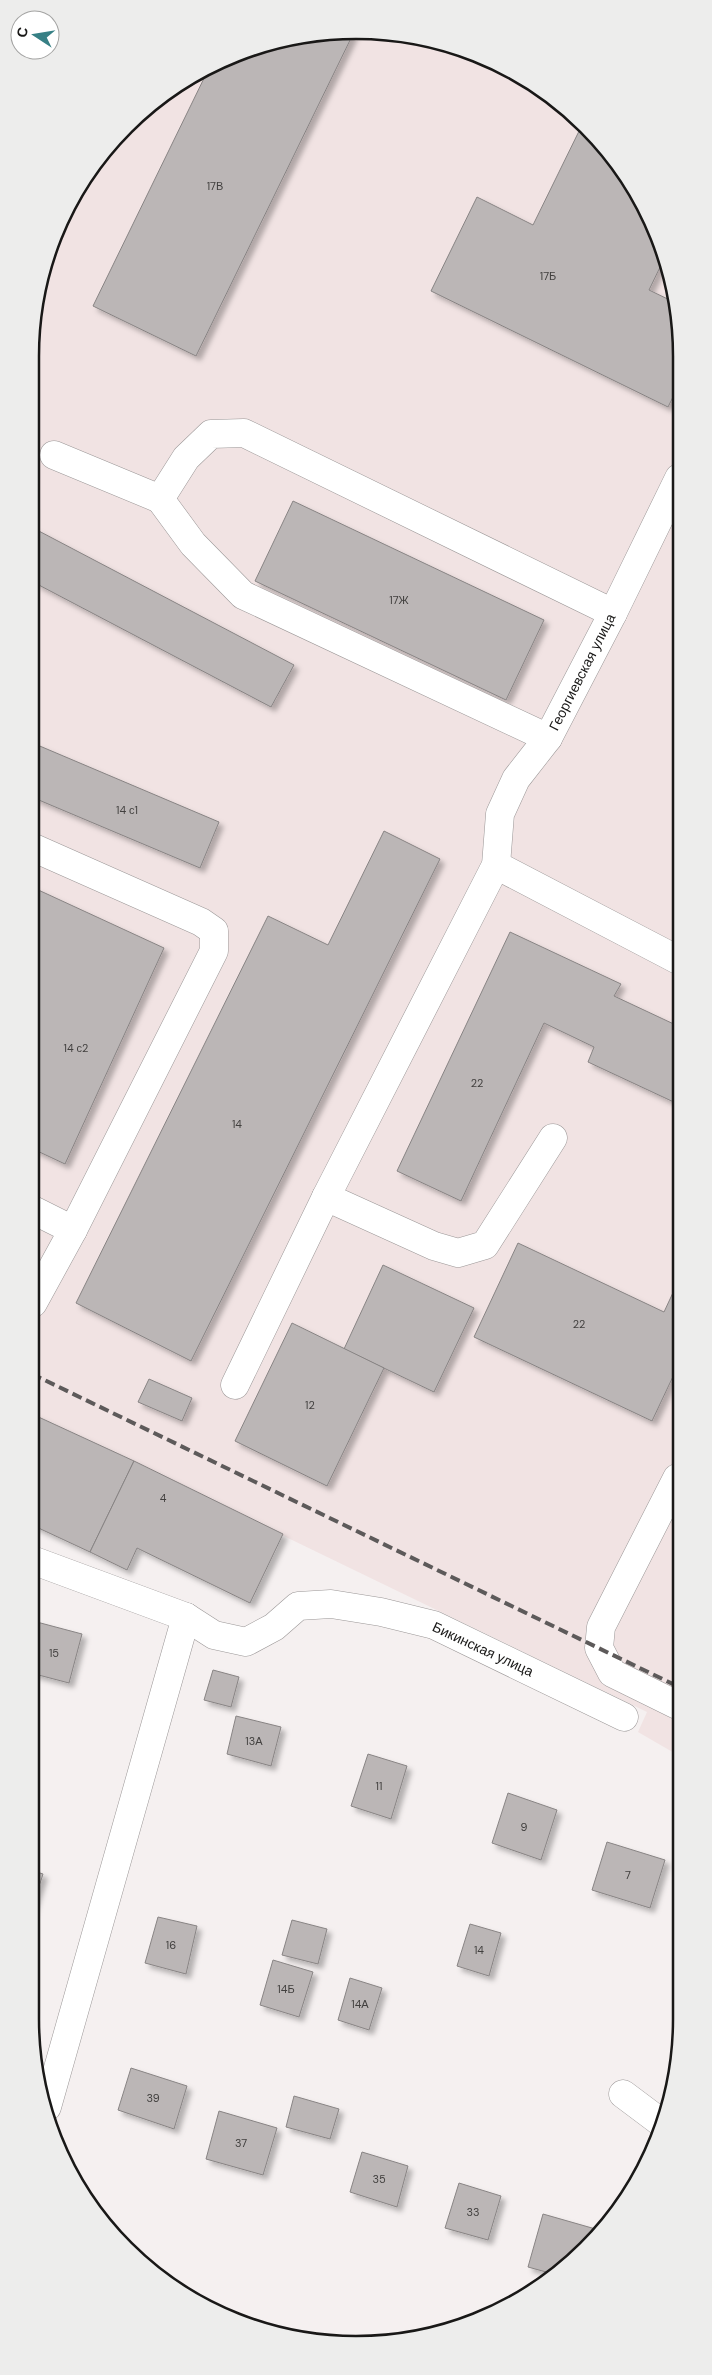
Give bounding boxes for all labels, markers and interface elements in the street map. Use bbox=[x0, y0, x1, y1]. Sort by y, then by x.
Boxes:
north arrow bbox=[10, 10, 60, 60]
text: С bbox=[12, 25, 32, 39]
house number: 17В bbox=[207, 179, 223, 193]
house number: 17Б bbox=[540, 269, 556, 283]
house number: 17Ж bbox=[389, 593, 409, 607]
street label: Георгиевская улица bbox=[545, 610, 619, 734]
house number: 14 с1 bbox=[116, 803, 138, 817]
house number: 14 с2 bbox=[64, 1041, 88, 1055]
house number: 22 bbox=[471, 1076, 483, 1090]
house number: 14 bbox=[232, 1117, 242, 1131]
house number: 22 bbox=[573, 1317, 585, 1331]
house number: 12 bbox=[305, 1398, 315, 1412]
house number: 4 bbox=[160, 1491, 167, 1505]
street label: Бикинская улица bbox=[429, 1618, 537, 1680]
house number: 15 bbox=[49, 1646, 59, 1660]
house number: 13А bbox=[245, 1734, 263, 1748]
house number: 11 bbox=[376, 1779, 382, 1793]
house number: 9 bbox=[521, 1820, 528, 1834]
house number: 7 bbox=[625, 1868, 631, 1882]
house number: 16 bbox=[166, 1938, 176, 1952]
house number: 14 bbox=[474, 1943, 484, 1957]
house number: 14Б bbox=[277, 1982, 295, 1996]
house number: 14А bbox=[351, 1997, 369, 2011]
house number: 39 bbox=[146, 2091, 160, 2105]
house number: 37 bbox=[235, 2136, 247, 2150]
house number: 35 bbox=[372, 2172, 386, 2186]
house number: 33 bbox=[466, 2205, 480, 2219]

